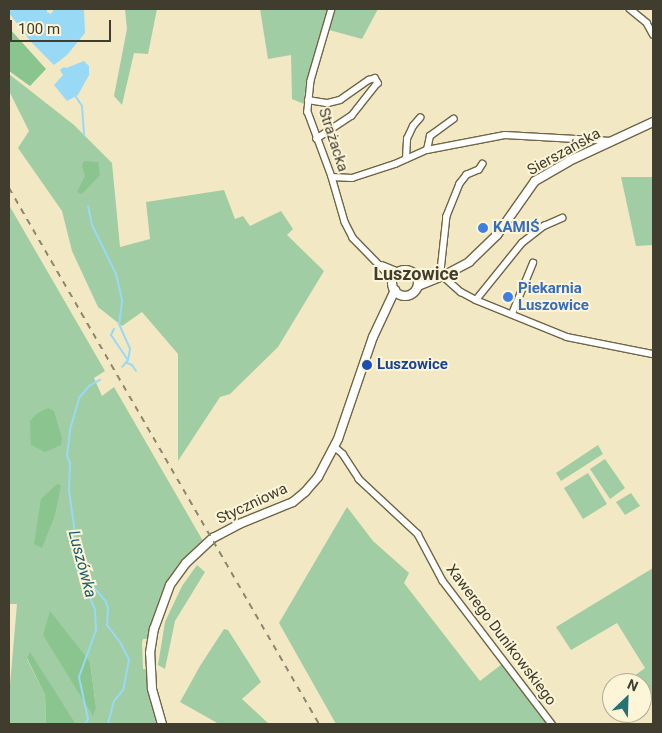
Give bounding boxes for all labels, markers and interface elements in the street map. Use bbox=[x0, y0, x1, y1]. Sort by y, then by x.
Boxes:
scale bar bbox=[12, 10, 114, 42]
text: 100 m bbox=[18, 20, 60, 38]
street label: Strażacka bbox=[314, 106, 352, 174]
street label: Sierszańska bbox=[524, 125, 604, 179]
place label: KAMIŚ bbox=[493, 219, 539, 237]
marker: KAMIŚ bbox=[477, 222, 489, 234]
district label: Luszowice bbox=[373, 263, 459, 285]
place label: Piekarnia Luszowice bbox=[518, 279, 589, 314]
marker: Piekarnia Luszowice bbox=[502, 291, 514, 303]
place label: Luszowice bbox=[377, 356, 448, 374]
marker: Luszowice bbox=[361, 359, 373, 371]
street label: Styczniowa bbox=[214, 480, 290, 528]
water label: Luszówka bbox=[64, 528, 100, 600]
street label: Xawerego Dunikowskiego bbox=[442, 561, 560, 709]
north arrow bbox=[602, 673, 652, 723]
text: N bbox=[625, 676, 640, 695]

